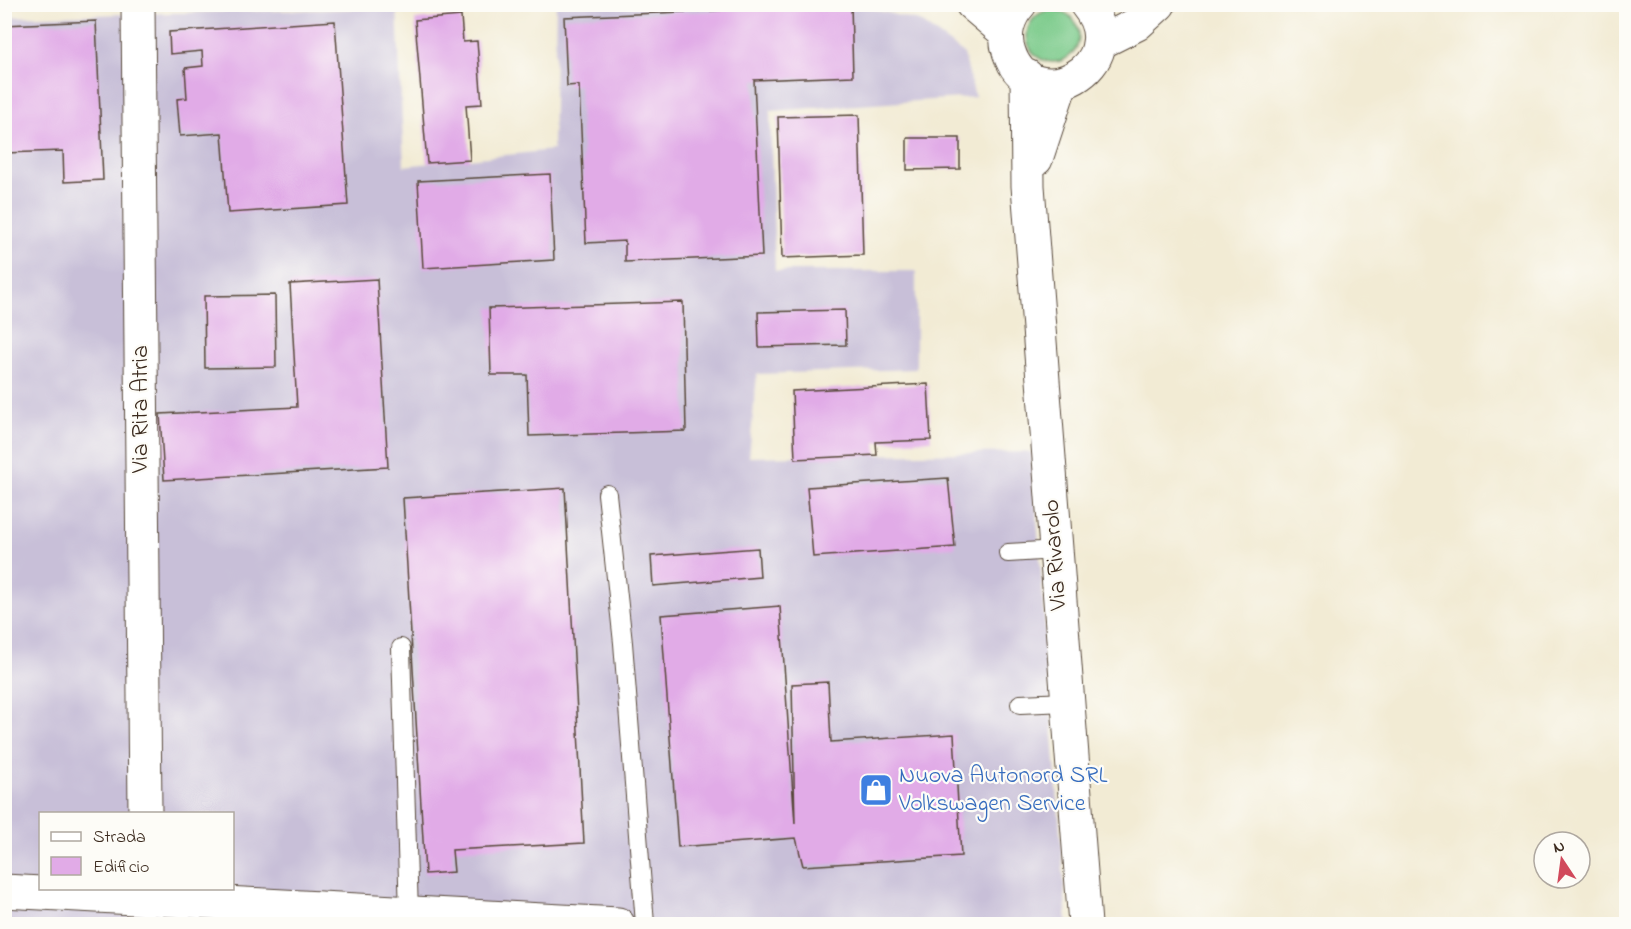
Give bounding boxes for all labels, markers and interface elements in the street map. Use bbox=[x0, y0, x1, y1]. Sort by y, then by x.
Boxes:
street label: Via Rita Atria bbox=[124, 345, 159, 474]
street label: Via Rivarolo bbox=[1035, 498, 1077, 613]
place label: Nuova Autonord SRL Volkswagen Service bbox=[898, 759, 1107, 822]
shop icon: Nuova Autonord SRL Volkswagen Service bbox=[858, 772, 894, 808]
legend bbox=[39, 812, 234, 890]
text: Strada bbox=[93, 825, 146, 851]
north arrow bbox=[1532, 830, 1592, 890]
text: N bbox=[1551, 834, 1567, 860]
text: Edificio bbox=[93, 855, 149, 881]

